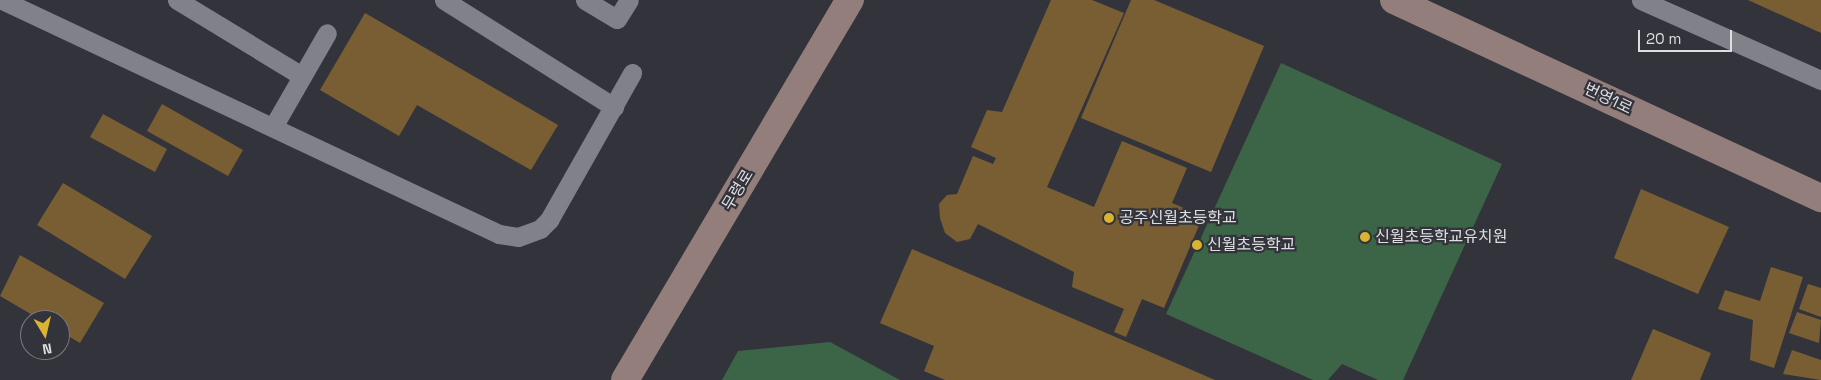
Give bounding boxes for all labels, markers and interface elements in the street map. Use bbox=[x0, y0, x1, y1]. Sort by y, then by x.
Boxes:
scale bar bbox=[1641, 20, 1735, 52]
text: 20 m bbox=[1646, 29, 1681, 48]
street label: 번영1로 bbox=[1581, 80, 1635, 118]
street label: 무령로 bbox=[718, 166, 758, 214]
place label: 공주신월초등학교 bbox=[1119, 208, 1237, 228]
marker: 공주신월초등학교 bbox=[1103, 212, 1115, 224]
place label: 신월초등학교유치원 bbox=[1375, 227, 1507, 247]
marker: 신월초등학교유치원 bbox=[1359, 231, 1371, 243]
place label: 신월초등학교 bbox=[1207, 235, 1295, 255]
marker: 신월초등학교 bbox=[1191, 239, 1203, 251]
north arrow bbox=[20, 310, 70, 360]
text: N bbox=[41, 339, 53, 358]

